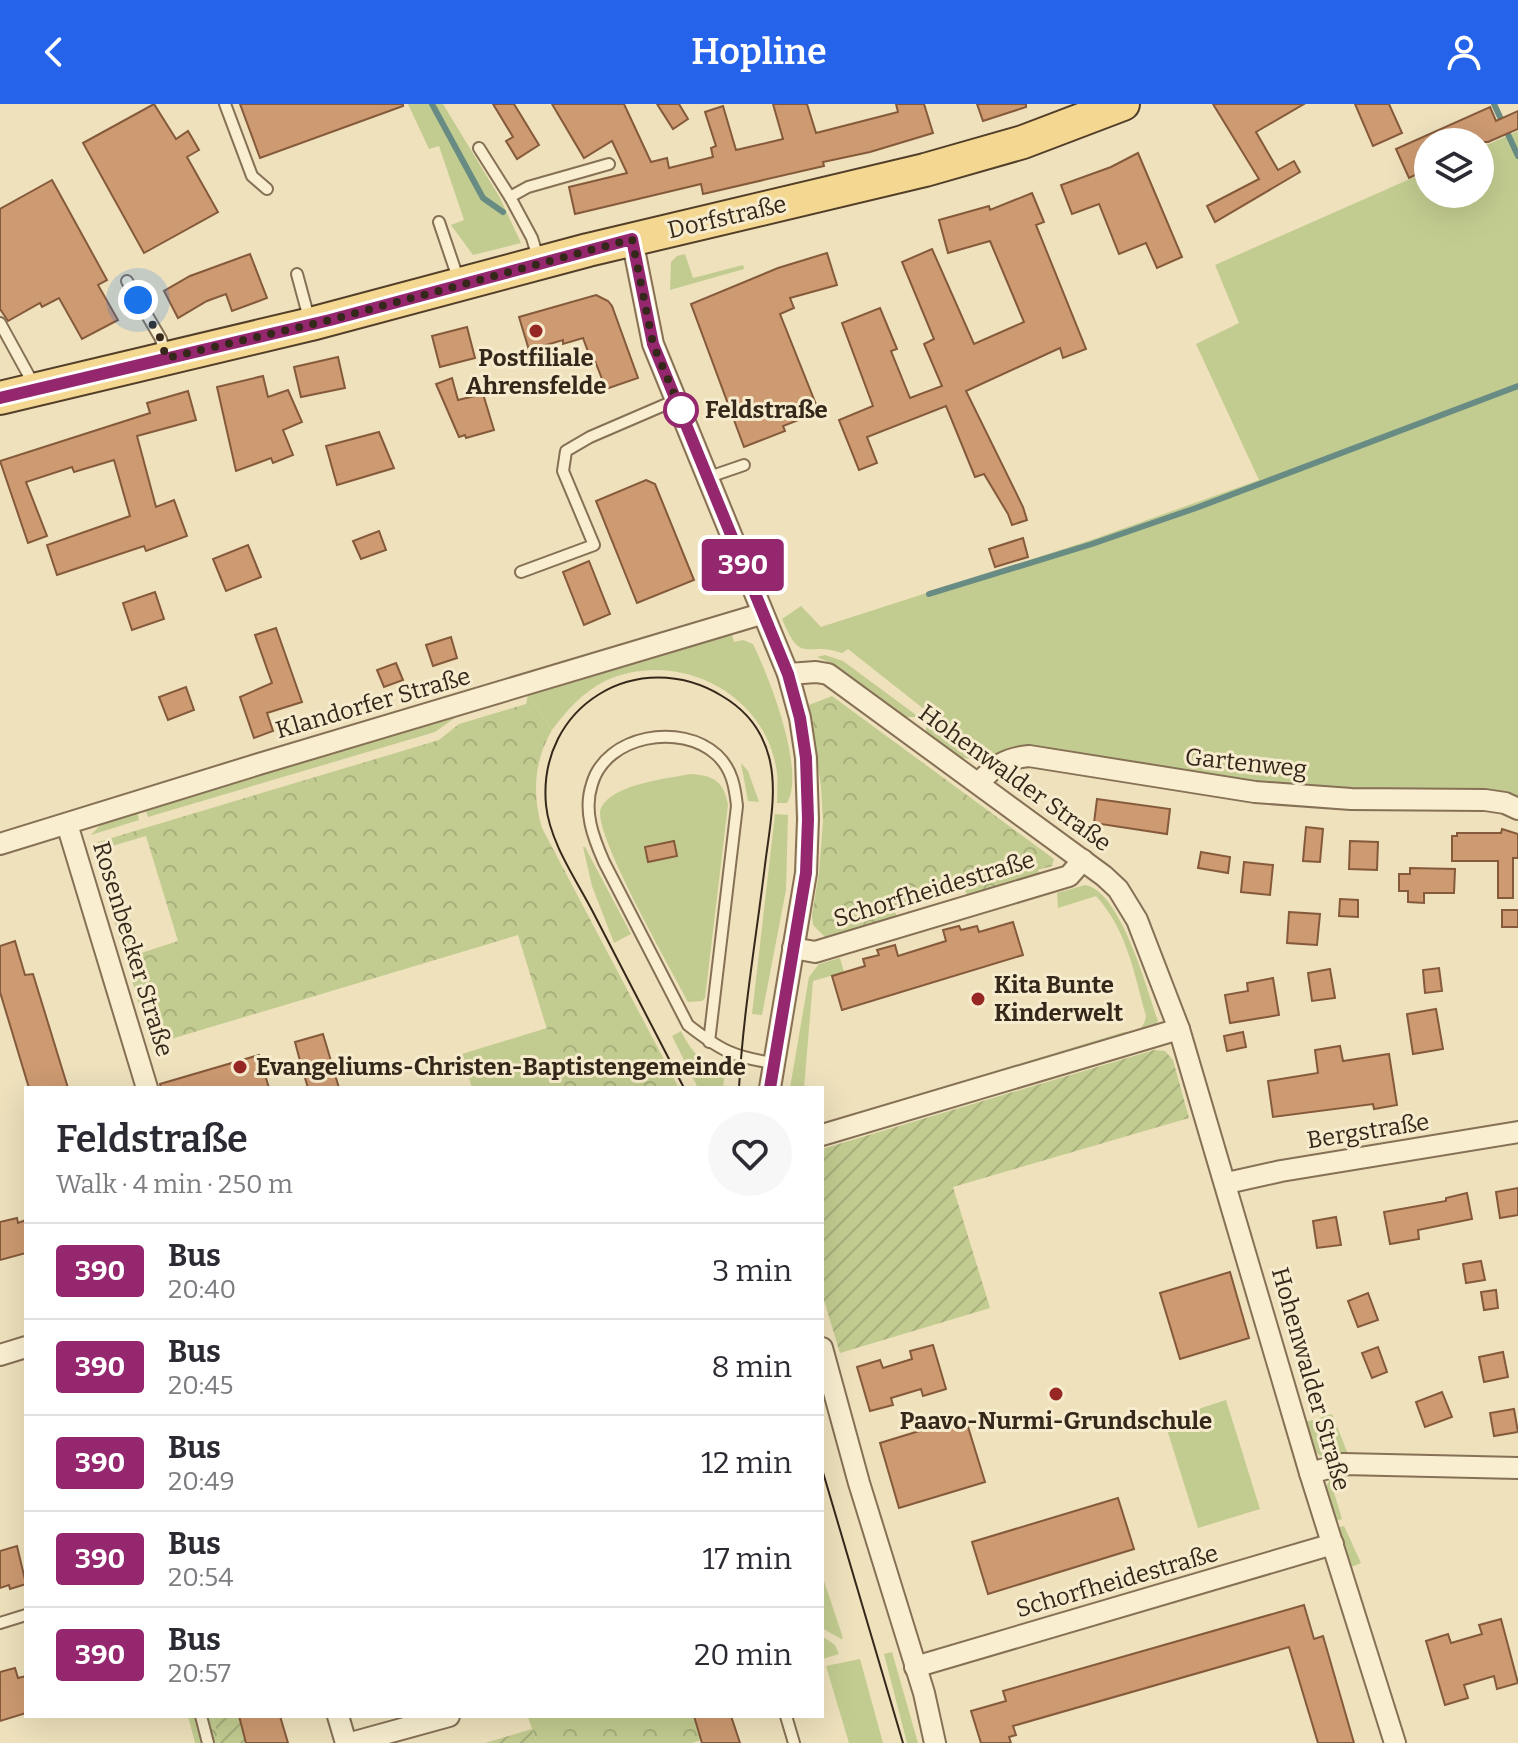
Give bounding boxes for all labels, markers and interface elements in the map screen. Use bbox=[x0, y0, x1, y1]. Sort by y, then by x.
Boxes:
icon: back bbox=[32, 30, 76, 74]
text: Hopline bbox=[691, 30, 827, 74]
icon: person bbox=[1442, 30, 1486, 74]
map controls bbox=[1414, 128, 1494, 208]
button: layers bbox=[1414, 128, 1494, 208]
street label: Dorfstraße bbox=[665, 190, 789, 244]
your location bbox=[118, 280, 158, 320]
marker: Postfiliale Ahrensfelde bbox=[527, 322, 545, 340]
place label: Postfiliale Ahrensfelde bbox=[466, 344, 606, 400]
marker: Feldstraße bbox=[664, 393, 698, 427]
place label: Feldstraße bbox=[705, 396, 828, 424]
line badge: 390 bbox=[697, 539, 789, 591]
text: 390 bbox=[718, 548, 768, 581]
street label: Klandorfer Straße bbox=[272, 662, 474, 744]
street label: Hohenwalder Straße bbox=[913, 699, 1117, 857]
street label: Gartenweg bbox=[1184, 743, 1308, 783]
street label: Rosenbecker Straße bbox=[87, 838, 179, 1060]
street label: Schorfheidestraße bbox=[830, 845, 1038, 933]
place label: Kita Bunte Kinderwelt bbox=[994, 971, 1124, 1027]
marker: Kita Bunte Kinderwelt bbox=[969, 990, 987, 1008]
place label: Evangeliums-Christen-Baptistengemeinde bbox=[256, 1053, 746, 1081]
marker: Evangeliums-Christen-Baptistengemeinde bbox=[231, 1058, 249, 1076]
street label: Bergstraße bbox=[1305, 1108, 1431, 1154]
button: heart bbox=[708, 1112, 792, 1196]
text: Feldstraße bbox=[56, 1116, 248, 1162]
text: Walk · 4 min · 250 m bbox=[56, 1169, 293, 1200]
text: Bus bbox=[168, 1238, 221, 1274]
text: 3 min bbox=[712, 1253, 792, 1289]
text: 390 bbox=[75, 1254, 125, 1287]
street label: Hohenwalder Straße bbox=[1266, 1264, 1356, 1494]
text: 20:40 bbox=[168, 1274, 236, 1305]
text: Bus bbox=[168, 1334, 221, 1370]
text: 8 min bbox=[711, 1349, 792, 1385]
text: 390 bbox=[75, 1350, 125, 1383]
text: 20:45 bbox=[168, 1370, 233, 1401]
marker: Paavo-Nurmi-Grundschule bbox=[1047, 1385, 1065, 1403]
place label: Paavo-Nurmi-Grundschule bbox=[900, 1407, 1212, 1435]
text: Bus bbox=[168, 1430, 221, 1466]
text: 12 min bbox=[701, 1445, 792, 1481]
text: 390 bbox=[75, 1446, 125, 1479]
text: 20:49 bbox=[168, 1466, 235, 1497]
text: Bus bbox=[168, 1526, 221, 1562]
street label: Schorfheidestraße bbox=[1013, 1539, 1221, 1623]
text: 17 min bbox=[703, 1541, 792, 1577]
text: 390 bbox=[75, 1542, 125, 1575]
text: 20:54 bbox=[168, 1562, 233, 1593]
text: Bus bbox=[168, 1622, 221, 1658]
text: 20 min bbox=[694, 1637, 792, 1673]
text: 390 bbox=[75, 1638, 125, 1671]
text: 20:57 bbox=[168, 1658, 231, 1689]

